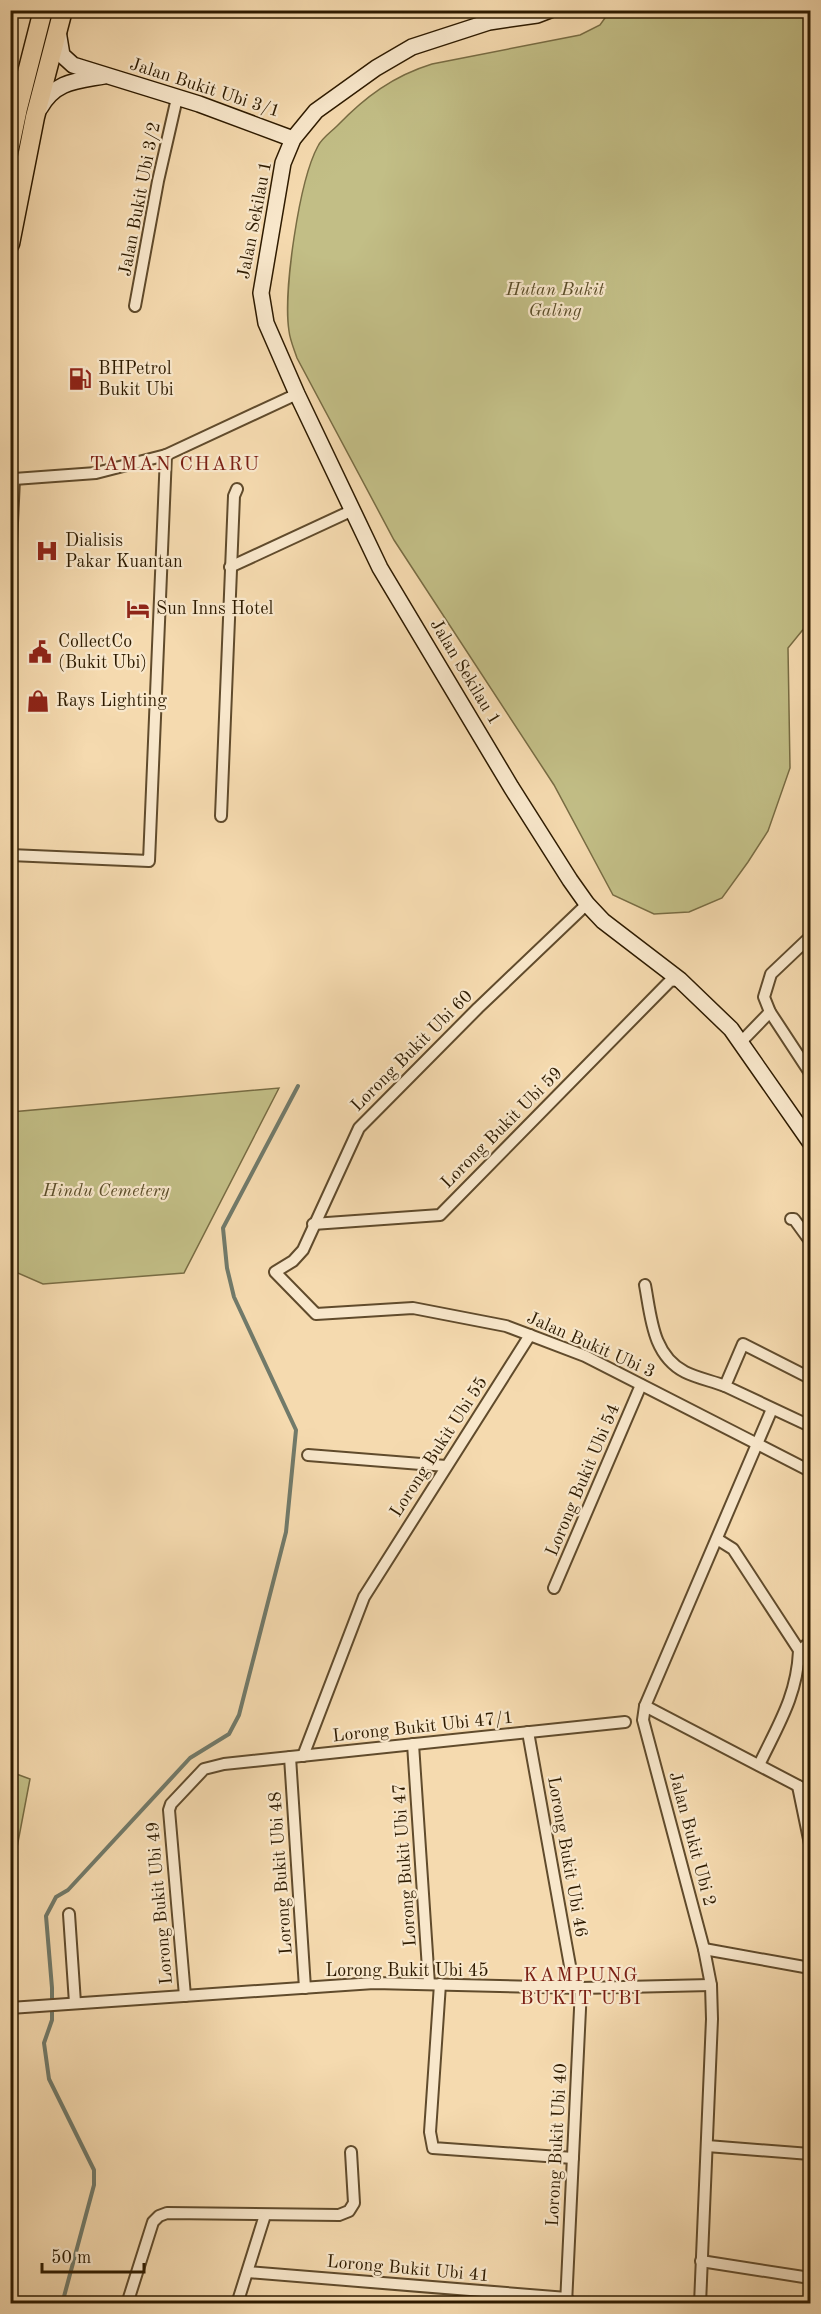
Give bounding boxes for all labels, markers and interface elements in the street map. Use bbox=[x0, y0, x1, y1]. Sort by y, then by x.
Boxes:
street label: Jalan Bukit Ubi 3/1 bbox=[128, 55, 282, 121]
street label: Jalan Bukit Ubi 3/2 bbox=[116, 120, 164, 278]
street label: Jalan Sekilau 1 bbox=[235, 160, 275, 280]
park label: Hutan Bukit Galing bbox=[505, 281, 605, 320]
place label: BHPetrol Bukit Ubi bbox=[98, 360, 174, 399]
fuel station icon: BHPetrol Bukit Ubi bbox=[67, 366, 93, 392]
district label: TAMAN CHARU bbox=[89, 455, 261, 475]
place label: Dialisis Pakar Kuantan bbox=[65, 532, 183, 571]
hospital icon: Dialisis Pakar Kuantan bbox=[34, 538, 60, 564]
hotel icon: Sun Inns Hotel bbox=[125, 596, 151, 622]
place label: Sun Inns Hotel bbox=[156, 600, 274, 618]
street label: Jalan Sekilau 1 bbox=[426, 616, 504, 728]
place label: CollectCo (Bukit Ubi) bbox=[58, 633, 147, 672]
public building icon: CollectCo (Bukit Ubi) bbox=[27, 639, 53, 665]
shop icon: Rays Lighting bbox=[25, 688, 51, 714]
place label: Rays Lighting bbox=[56, 692, 167, 710]
street label: Lorong Bukit Ubi 60 bbox=[348, 987, 476, 1115]
street label: Lorong Bukit Ubi 59 bbox=[438, 1064, 566, 1192]
park label: Hindu Cemetery bbox=[41, 1182, 170, 1200]
street label: Jalan Bukit Ubi 3 bbox=[524, 1309, 658, 1381]
street label: Lorong Bukit Ubi 55 bbox=[387, 1374, 491, 1520]
street label: Lorong Bukit Ubi 54 bbox=[543, 1401, 623, 1559]
street label: Lorong Bukit Ubi 47/1 bbox=[332, 1709, 514, 1745]
street label: Jalan Bukit Ubi 2 bbox=[665, 1770, 719, 1908]
street label: Lorong Bukit Ubi 46 bbox=[544, 1775, 590, 1939]
street label: Lorong Bukit Ubi 47 bbox=[390, 1783, 420, 1947]
street label: Lorong Bukit Ubi 48 bbox=[266, 1791, 296, 1955]
street label: Lorong Bukit Ubi 49 bbox=[144, 1821, 176, 1985]
street label: Lorong Bukit Ubi 45 bbox=[325, 1962, 489, 1980]
district label: KAMPUNG BUKIT UBI bbox=[520, 1966, 642, 2009]
street label: Lorong Bukit Ubi 40 bbox=[544, 2063, 570, 2227]
scale bar bbox=[42, 2236, 144, 2274]
text: 50 m bbox=[51, 2249, 91, 2267]
street label: Lorong Bukit Ubi 41 bbox=[326, 2253, 490, 2285]

